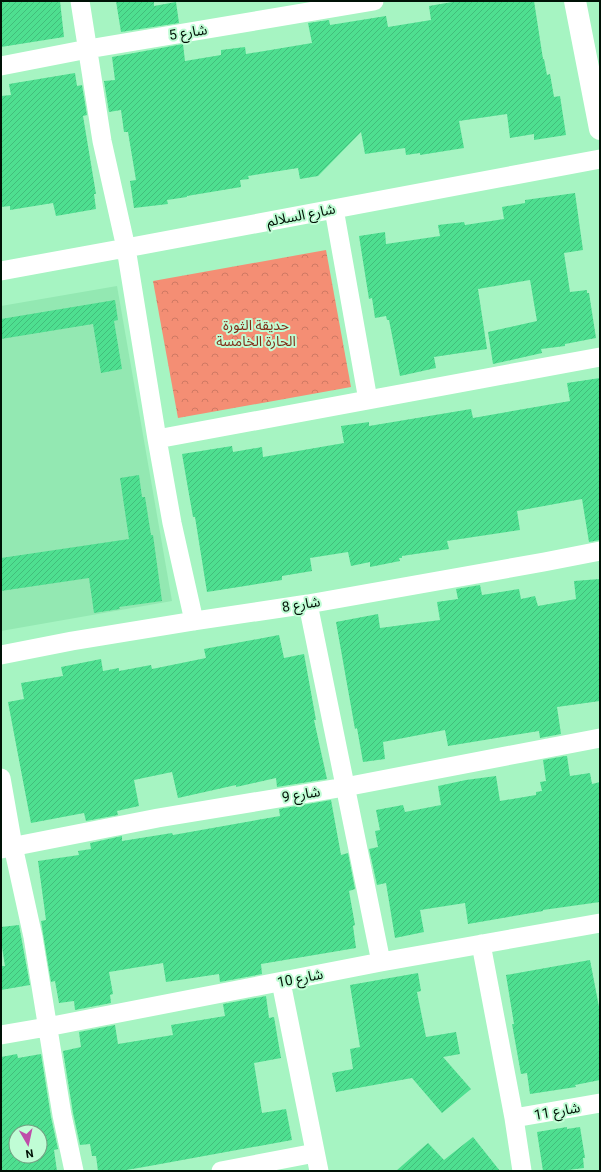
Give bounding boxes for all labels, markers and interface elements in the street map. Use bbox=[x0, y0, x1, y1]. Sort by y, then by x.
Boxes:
street label: شارع 5 bbox=[168, 21, 209, 46]
street label: شارع السلالم bbox=[265, 201, 337, 232]
park label: حديقة الثورة الحارة الخامسة bbox=[216, 317, 296, 350]
street label: شارع 8 bbox=[281, 593, 322, 618]
street label: شارع 9 bbox=[281, 783, 322, 808]
street label: شارع 10 bbox=[276, 966, 325, 993]
street label: شارع 11 bbox=[533, 1099, 582, 1126]
north arrow bbox=[8, 1124, 48, 1164]
text: N bbox=[24, 1146, 34, 1160]

